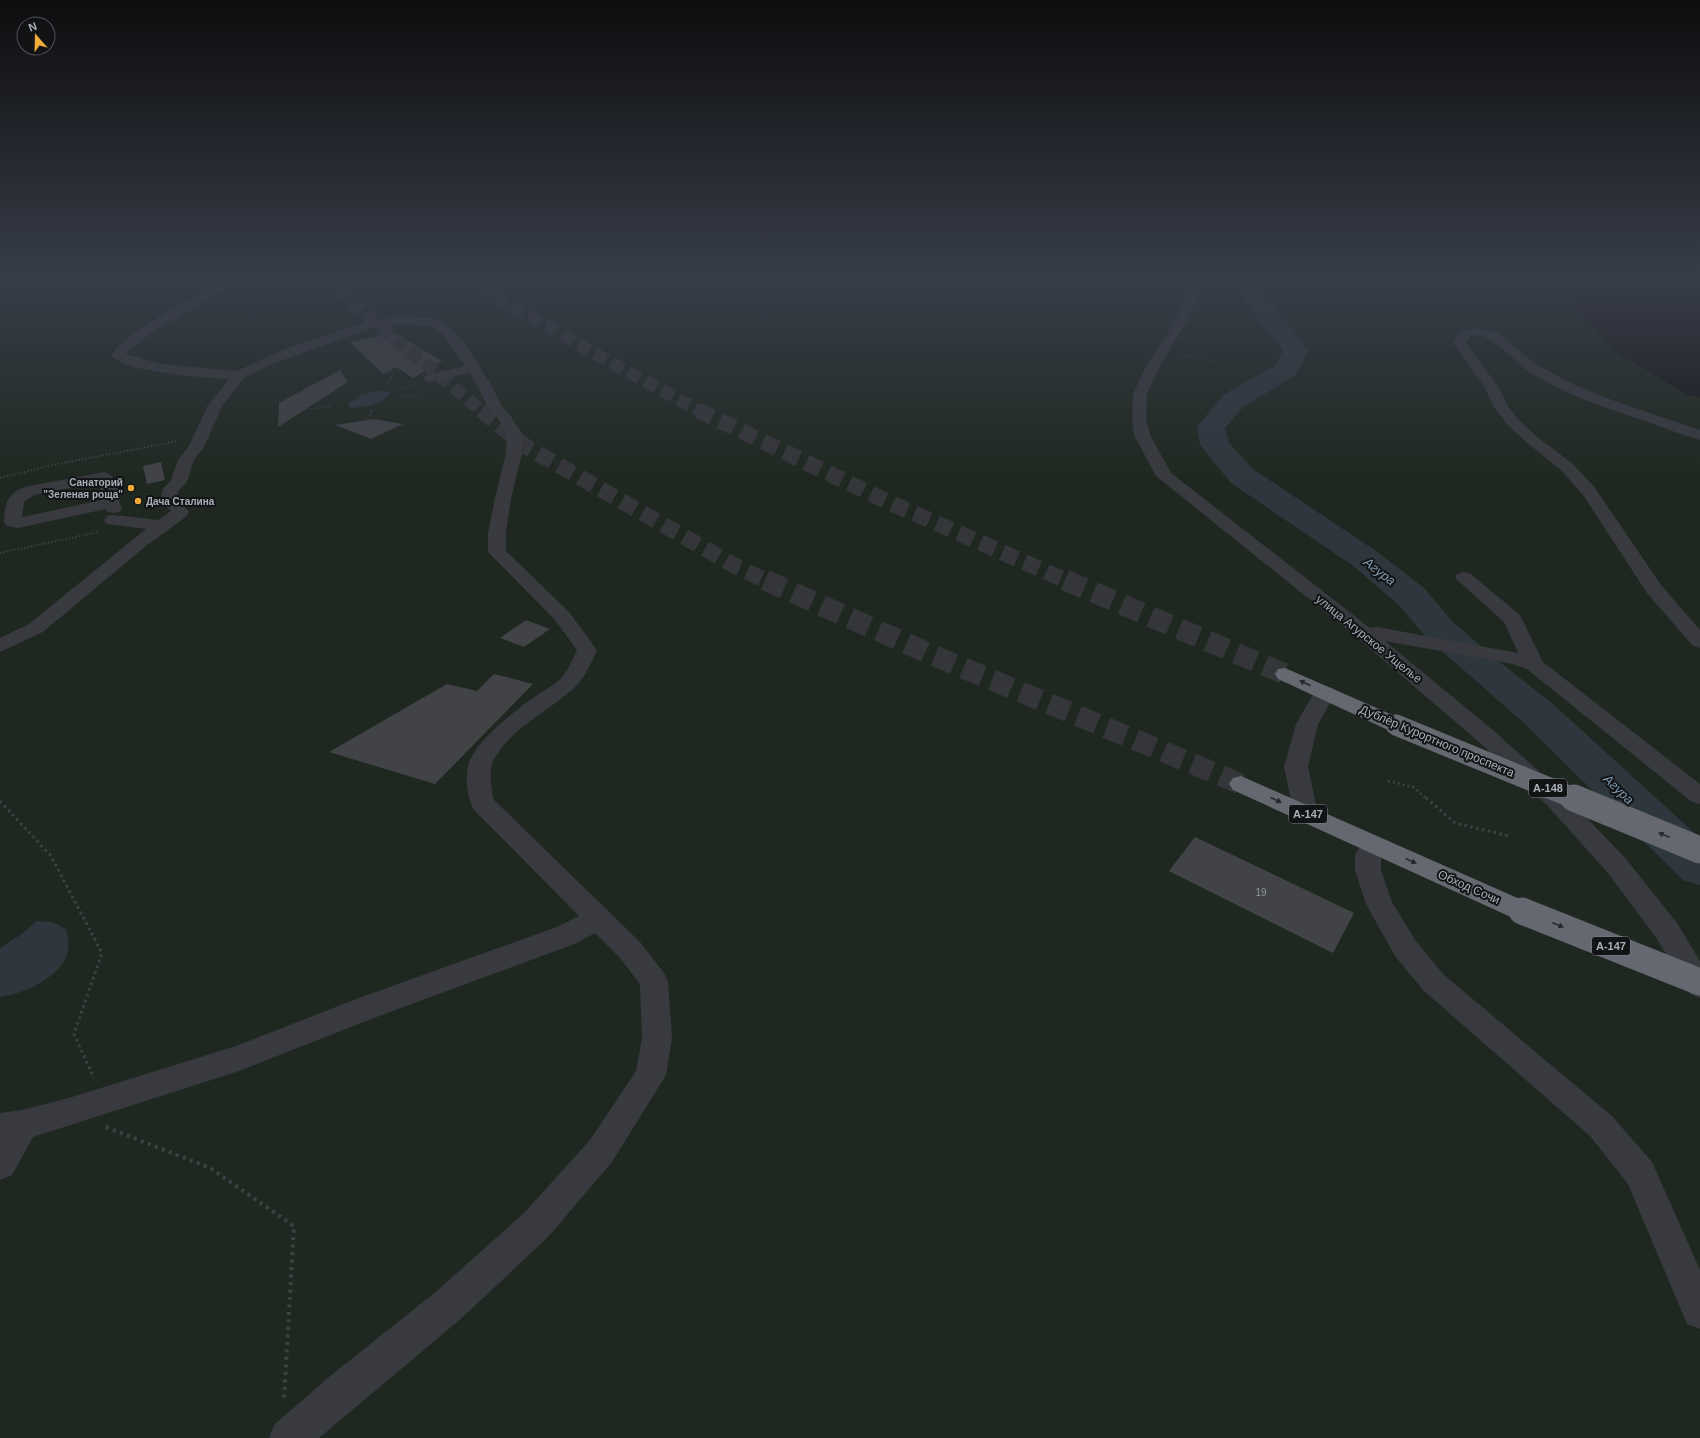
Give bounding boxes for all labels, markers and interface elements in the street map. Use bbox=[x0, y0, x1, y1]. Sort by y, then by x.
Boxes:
north arrow bbox=[16, 16, 56, 56]
text: N bbox=[27, 20, 38, 34]
place label: Санаторий "Зеленая роща" bbox=[43, 477, 123, 500]
marker: Санаторий "Зеленая роща" bbox=[126, 483, 136, 493]
marker: Дача Сталина bbox=[133, 496, 143, 506]
place label: Дача Сталина bbox=[146, 496, 215, 507]
water label: Агура bbox=[1360, 554, 1399, 588]
street label: улица Агурское Ущелье bbox=[1313, 592, 1425, 686]
one-way arrow bbox=[1300, 680, 1311, 686]
street label: Дублёр Курортного проспекта bbox=[1358, 702, 1517, 780]
water label: Агура bbox=[1600, 771, 1637, 807]
road number: А-148 bbox=[1529, 779, 1567, 797]
one-way arrow bbox=[1271, 797, 1282, 803]
road number: А-147 bbox=[1289, 805, 1327, 823]
one-way arrow bbox=[1657, 832, 1669, 838]
one-way arrow bbox=[1405, 858, 1416, 864]
street label: Обход Сочи bbox=[1436, 867, 1502, 907]
house number: 19 bbox=[1255, 887, 1267, 898]
one-way arrow bbox=[1553, 923, 1565, 929]
road number: А-147 bbox=[1592, 937, 1630, 955]

